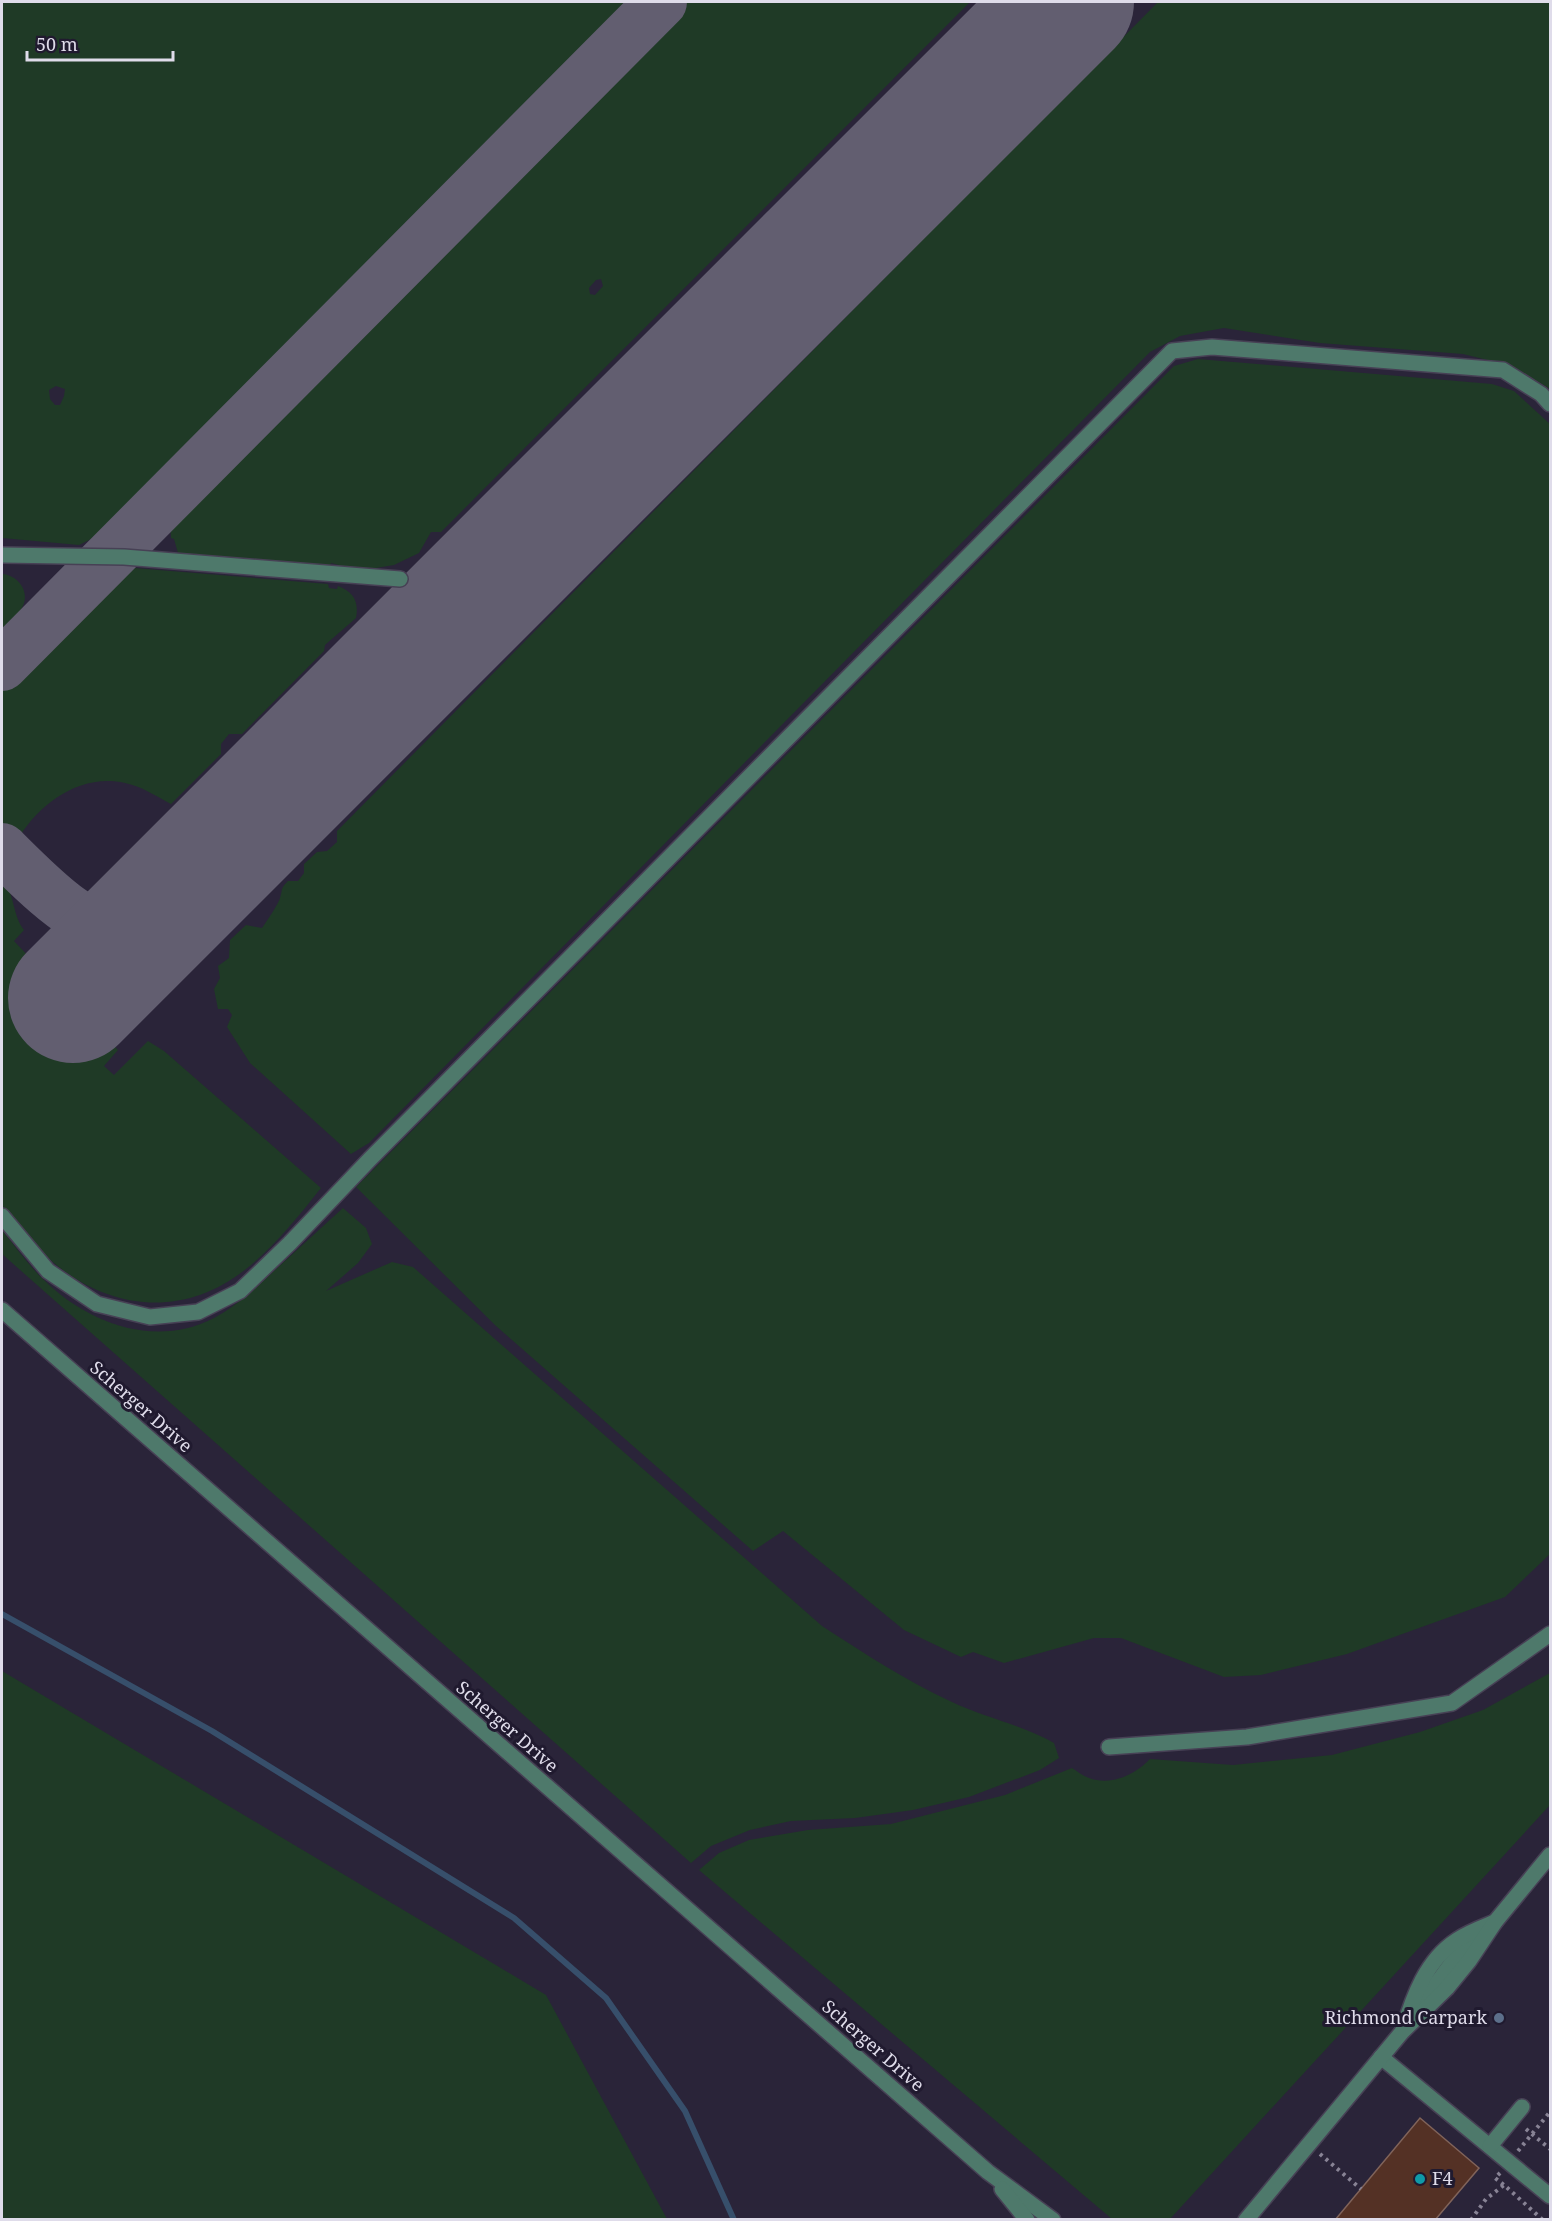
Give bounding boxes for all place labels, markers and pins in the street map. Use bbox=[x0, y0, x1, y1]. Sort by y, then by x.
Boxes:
place label: Richmond Carpark bbox=[1325, 2005, 1487, 2029]
marker: Richmond Carpark bbox=[1492, 2011, 1506, 2025]
place label: F4 bbox=[1432, 2166, 1453, 2190]
marker: F4 bbox=[1413, 2172, 1427, 2186]

